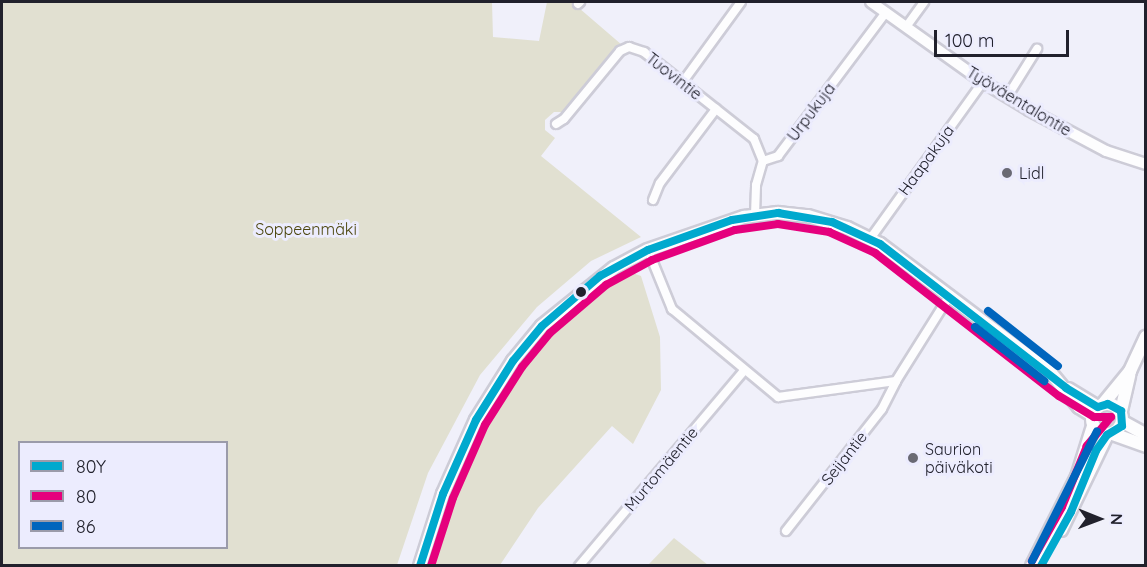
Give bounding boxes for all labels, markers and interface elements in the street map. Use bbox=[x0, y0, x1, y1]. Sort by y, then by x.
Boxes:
scale bar bbox=[937, 18, 1072, 56]
text: 100 m bbox=[945, 29, 994, 52]
street label: Tuovintie bbox=[642, 48, 706, 104]
street label: Työväentalontie bbox=[963, 62, 1075, 140]
street label: Urpukuja bbox=[783, 79, 839, 145]
street label: Haapakuja bbox=[894, 121, 958, 199]
place label: Lidl bbox=[1019, 163, 1044, 183]
marker: Lidl bbox=[1000, 166, 1014, 180]
park label: Soppeenmäki bbox=[255, 219, 357, 239]
unlabelled marker bbox=[575, 286, 587, 298]
street label: Murtomäentie bbox=[620, 423, 702, 515]
street label: Seijantie bbox=[817, 427, 871, 489]
place label: Saurion päiväkoti bbox=[925, 439, 993, 477]
legend bbox=[18, 441, 228, 549]
marker: Saurion päiväkoti bbox=[906, 451, 920, 465]
text: 80Y bbox=[76, 455, 106, 478]
text: 80 bbox=[76, 485, 96, 508]
north arrow bbox=[1069, 489, 1129, 549]
text: N bbox=[1107, 513, 1127, 525]
text: 86 bbox=[76, 515, 95, 538]

